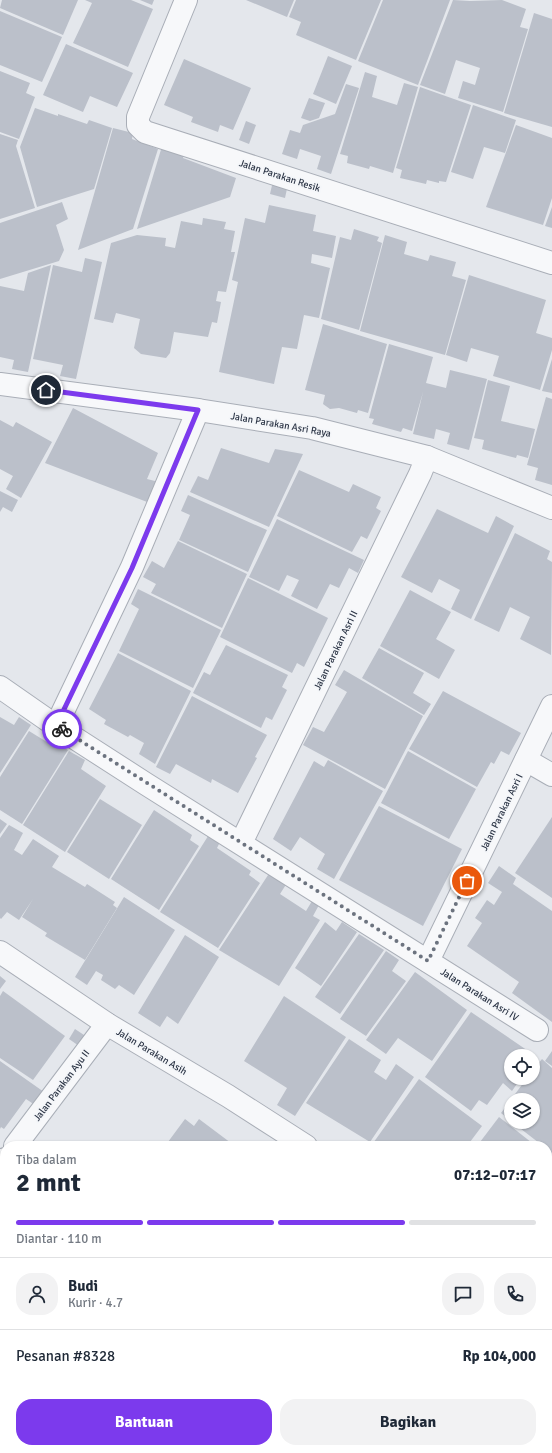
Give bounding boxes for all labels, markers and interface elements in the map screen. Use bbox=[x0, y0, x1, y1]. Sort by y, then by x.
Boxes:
street label: Jalan Parakan Resik bbox=[237, 157, 322, 195]
pin bbox=[29, 373, 63, 407]
icon: home bbox=[35, 379, 57, 401]
street label: Jalan Parakan Asri Raya bbox=[230, 410, 332, 440]
street label: Jalan Parakan Asri II bbox=[311, 609, 360, 692]
courier bbox=[42, 709, 82, 749]
icon: bike bbox=[51, 718, 73, 740]
street label: Jalan Parakan Asri I bbox=[478, 772, 526, 853]
pin bbox=[450, 864, 484, 898]
icon: bag bbox=[456, 870, 478, 892]
street label: Jalan Parakan Asri IV bbox=[438, 966, 521, 1024]
street label: Jalan Parakan Asih bbox=[114, 1026, 189, 1078]
street label: Jalan Parakan Ayu II bbox=[31, 1048, 93, 1124]
map controls bbox=[504, 1049, 540, 1129]
button: locate bbox=[504, 1049, 540, 1085]
button: layers bbox=[504, 1093, 540, 1129]
text: Tiba dalam bbox=[16, 1152, 77, 1168]
text: 07:12–07:17 bbox=[454, 1166, 536, 1184]
text: 2 mnt bbox=[16, 1167, 81, 1199]
text: Diantar · 110 m bbox=[16, 1231, 102, 1247]
button: person bbox=[16, 1273, 58, 1315]
button: chat bbox=[442, 1273, 484, 1315]
button: phone bbox=[494, 1273, 536, 1315]
text: Budi bbox=[68, 1277, 98, 1295]
text: Kurir · 4.7 bbox=[68, 1295, 123, 1311]
text: Pesanan #8328 bbox=[16, 1347, 115, 1365]
text: Rp 104,000 bbox=[462, 1347, 536, 1365]
button: Bantuan bbox=[16, 1399, 272, 1445]
button: Bagikan bbox=[280, 1399, 536, 1445]

